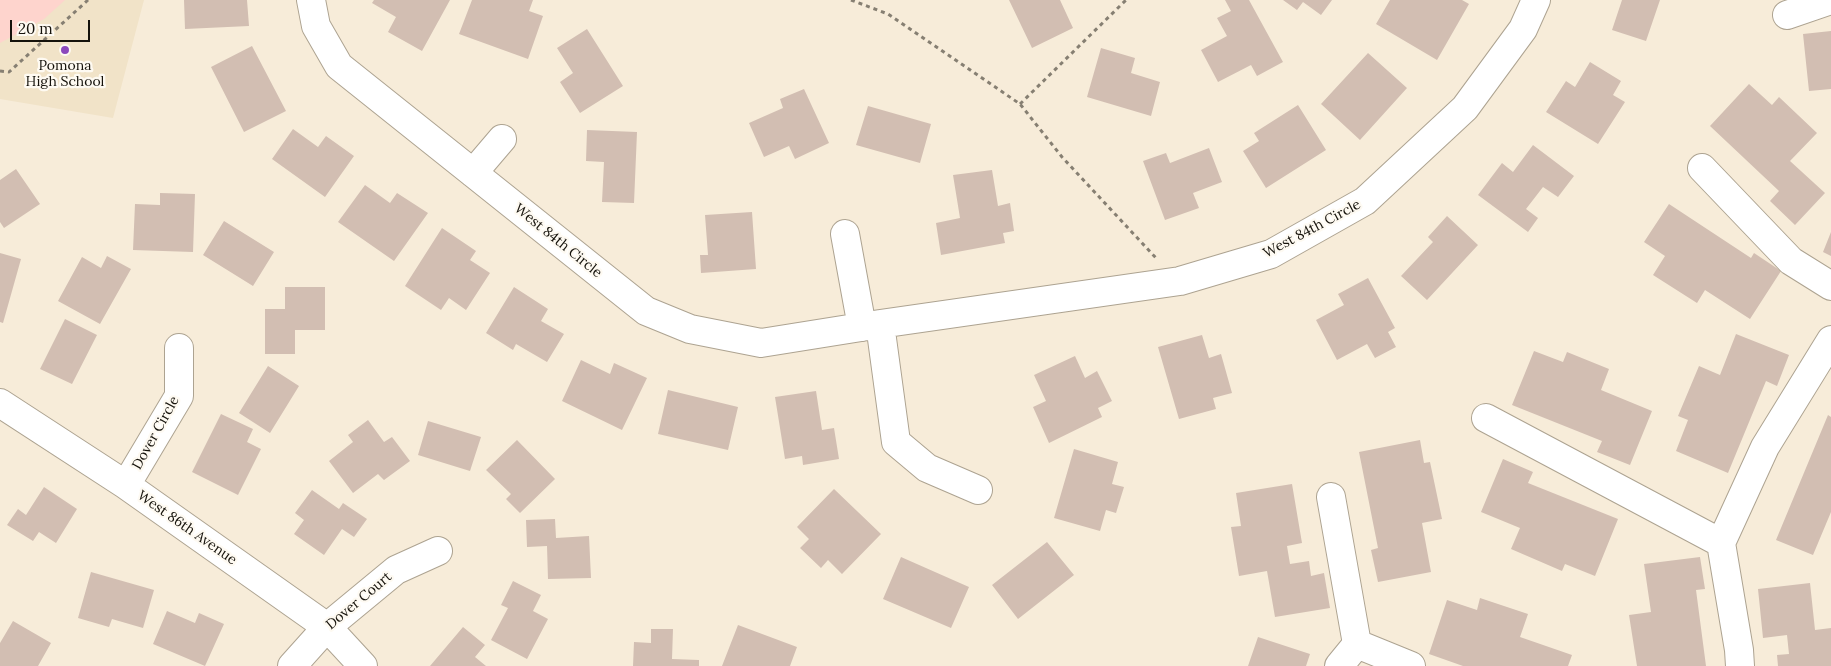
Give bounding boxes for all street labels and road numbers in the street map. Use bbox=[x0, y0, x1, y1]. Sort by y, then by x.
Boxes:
street label: West 84th Circle bbox=[1260, 196, 1364, 262]
street label: West 84th Circle bbox=[511, 200, 605, 282]
street label: Dover Circle bbox=[129, 393, 183, 473]
street label: West 86th Avenue bbox=[134, 487, 240, 569]
street label: Dover Court bbox=[323, 569, 395, 633]

